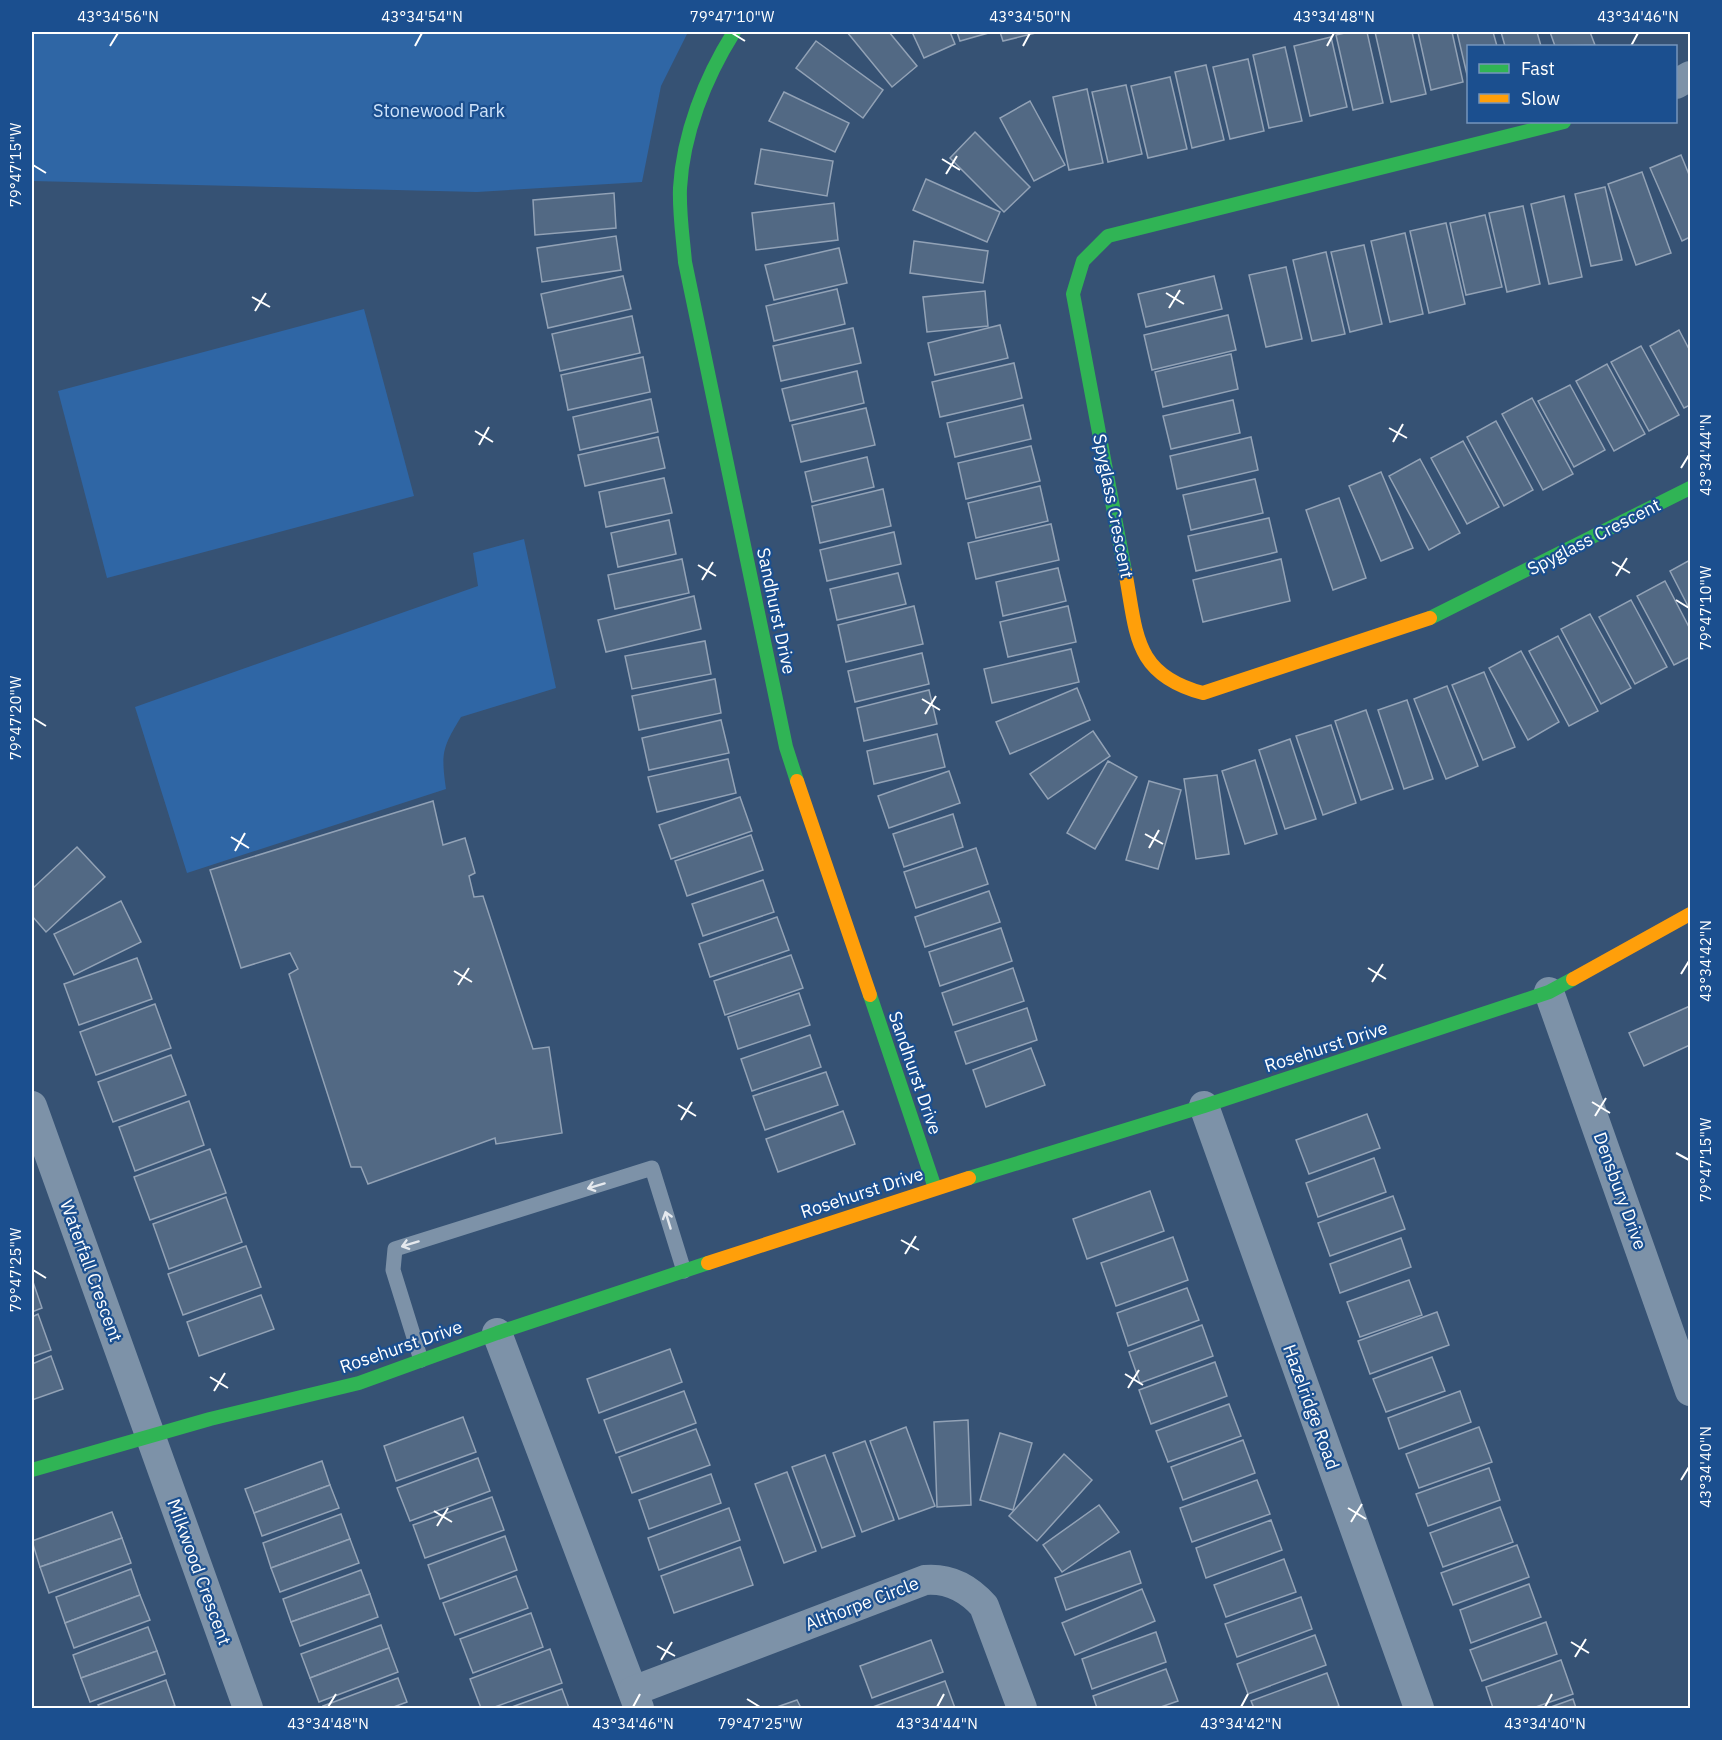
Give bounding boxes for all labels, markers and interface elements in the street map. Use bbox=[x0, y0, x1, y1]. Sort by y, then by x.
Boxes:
text: 43°34'56"N bbox=[77, 7, 159, 26]
text: 43°34'54"N bbox=[381, 7, 463, 26]
text: 79°47'10"W bbox=[690, 7, 775, 26]
text: 43°34'50"N bbox=[989, 7, 1071, 26]
text: 43°34'48"N bbox=[1293, 7, 1375, 26]
text: 43°34'46"N bbox=[1597, 7, 1679, 26]
legend bbox=[1467, 45, 1677, 123]
text: Fast bbox=[1521, 57, 1555, 80]
text: Slow bbox=[1521, 87, 1560, 110]
park label: Stonewood Park bbox=[373, 99, 505, 122]
text: 79°47'15"W bbox=[6, 122, 25, 207]
text: 43°34'44"N bbox=[1696, 414, 1715, 496]
street label: Spyglass Crescent bbox=[1088, 432, 1139, 580]
street label: Spyglass Crescent bbox=[1523, 493, 1664, 580]
street label: Sandhurst Drive bbox=[752, 546, 801, 676]
text: 79°47'10"W bbox=[1696, 565, 1715, 650]
text: 79°47'20"W bbox=[6, 675, 25, 760]
text: 43°34'42"N bbox=[1696, 920, 1715, 1002]
street label: Sandhurst Drive bbox=[884, 1008, 947, 1138]
street label: Rosehurst Drive bbox=[1261, 1016, 1390, 1077]
text: 79°47'15"W bbox=[1696, 1117, 1715, 1202]
street label: Densbury Drive bbox=[1589, 1129, 1652, 1253]
street label: Rosehurst Drive bbox=[797, 1162, 926, 1223]
one-way arrow bbox=[587, 1181, 606, 1192]
street label: Waterfall Crescent bbox=[55, 1197, 128, 1345]
one-way arrow bbox=[662, 1211, 673, 1230]
text: 79°47'25"W bbox=[6, 1227, 25, 1312]
one-way arrow bbox=[401, 1239, 420, 1250]
street label: Rosehurst Drive bbox=[337, 1315, 465, 1378]
street label: Hazelridge Road bbox=[1278, 1341, 1345, 1473]
text: 43°34'40"N bbox=[1696, 1426, 1715, 1508]
street label: Milkwood Crescent bbox=[162, 1496, 237, 1648]
street label: Althorpe Circle bbox=[802, 1571, 922, 1636]
text: 43°34'48"N bbox=[287, 1714, 369, 1733]
text: 43°34'46"N bbox=[592, 1714, 674, 1733]
text: 79°47'25"W bbox=[718, 1714, 803, 1733]
text: 43°34'44"N bbox=[896, 1714, 978, 1733]
text: 43°34'42"N bbox=[1200, 1714, 1282, 1733]
text: 43°34'40"N bbox=[1504, 1714, 1586, 1733]

